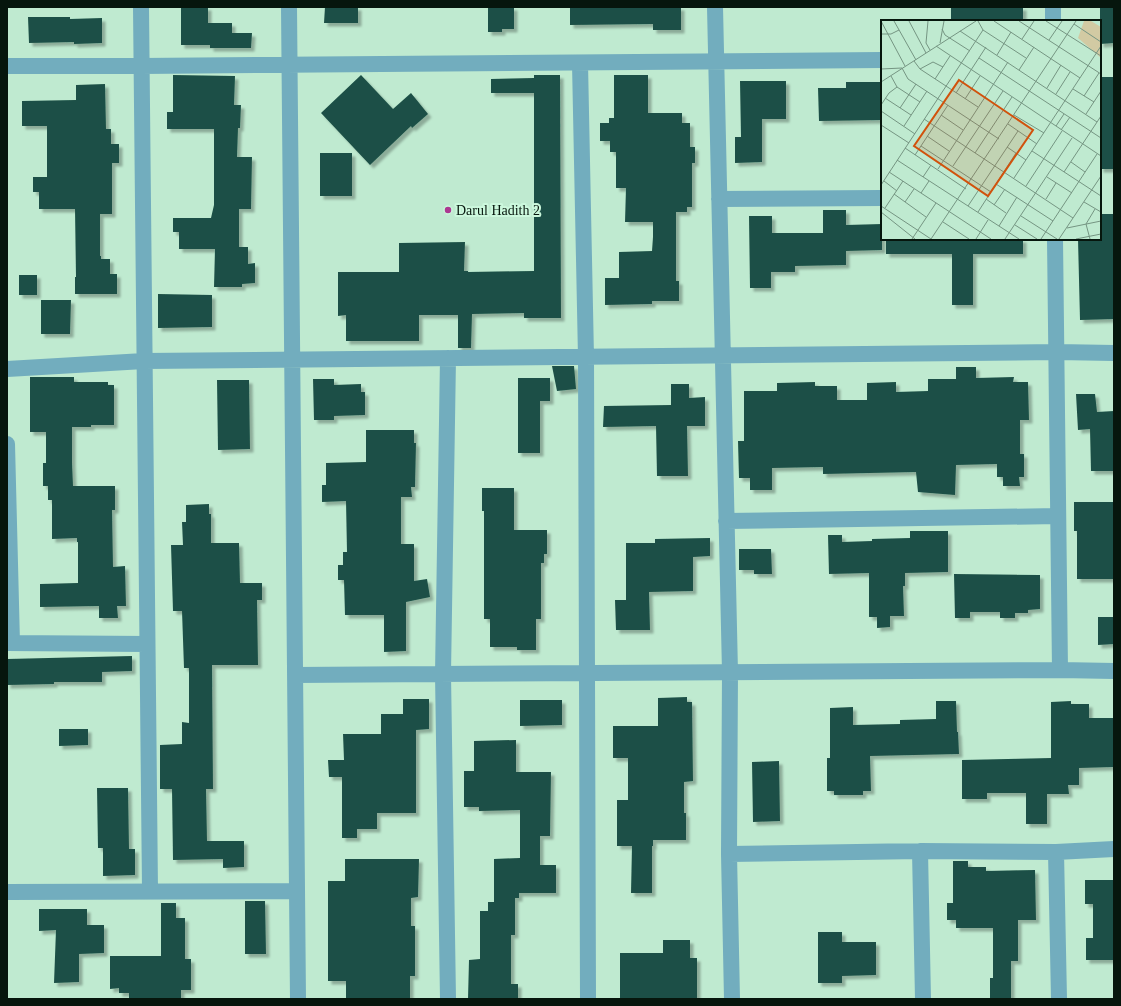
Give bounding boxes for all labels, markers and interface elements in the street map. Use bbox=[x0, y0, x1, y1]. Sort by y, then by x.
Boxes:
inset map bbox=[881, 20, 1101, 240]
place label: Darul Hadith 2 bbox=[456, 203, 540, 218]
marker: Darul Hadith 2 bbox=[443, 205, 453, 215]

